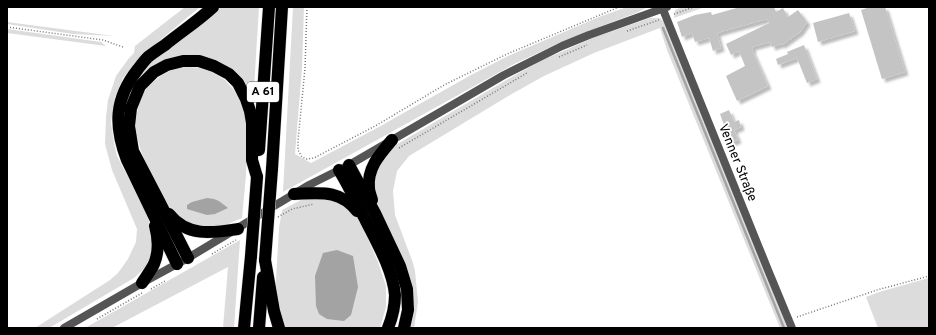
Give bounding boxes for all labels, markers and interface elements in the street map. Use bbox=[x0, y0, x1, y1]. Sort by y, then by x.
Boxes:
road number: A 61 bbox=[247, 82, 279, 102]
street label: Venner Straße bbox=[714, 122, 760, 204]

